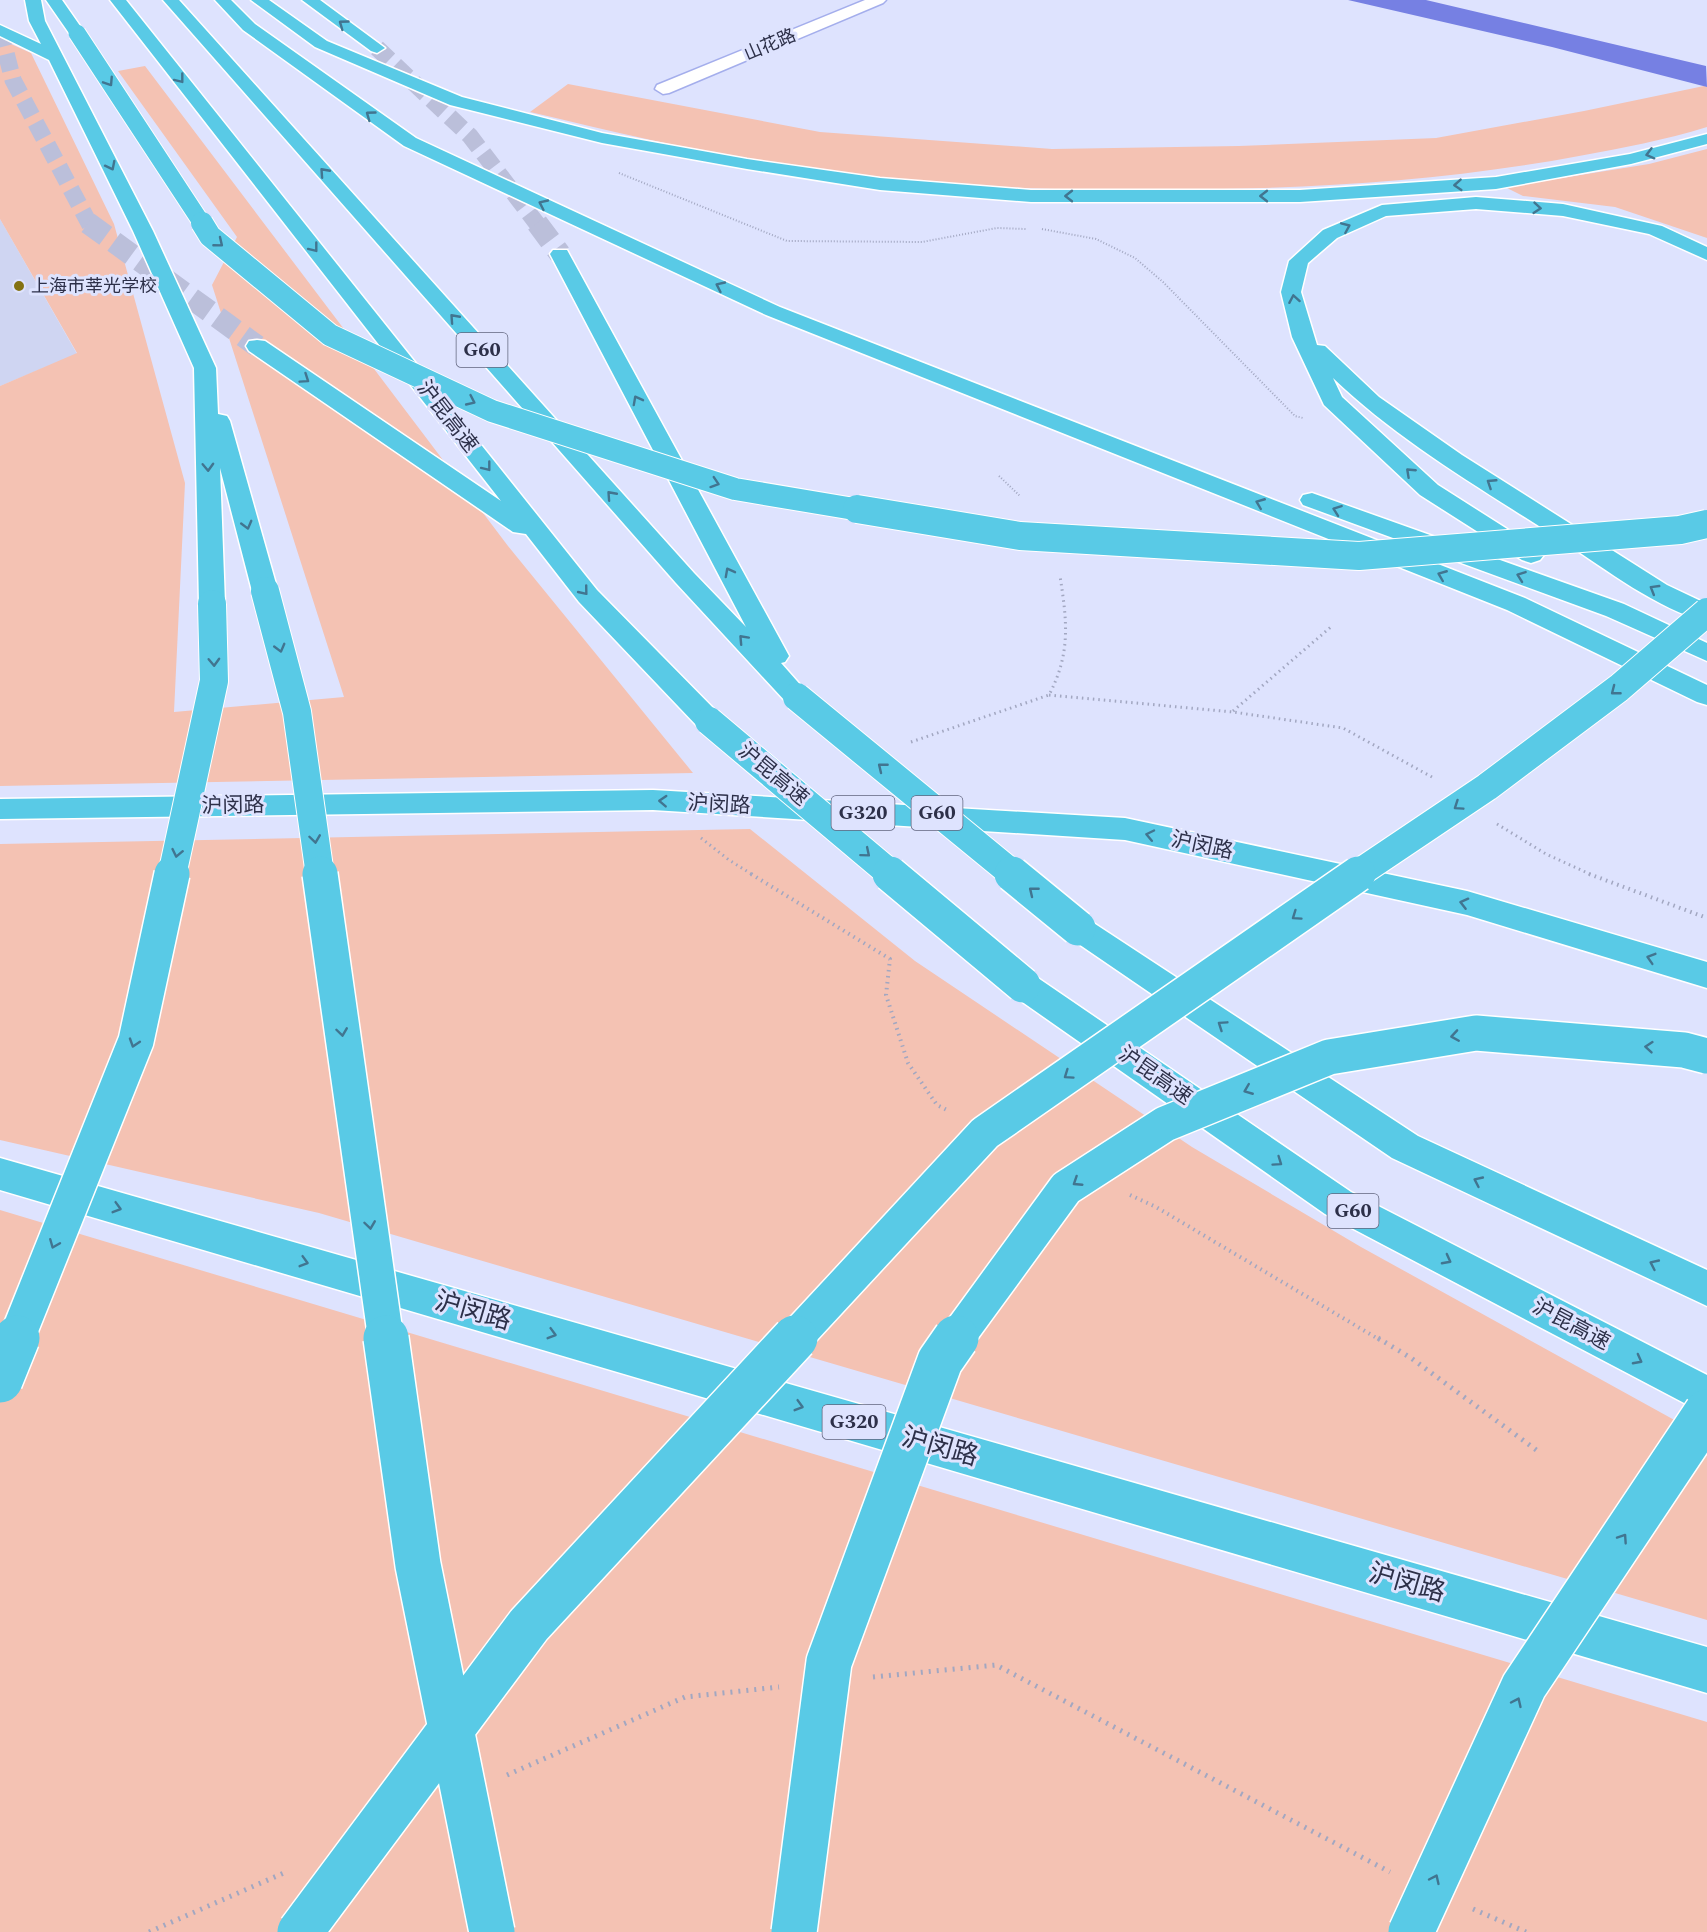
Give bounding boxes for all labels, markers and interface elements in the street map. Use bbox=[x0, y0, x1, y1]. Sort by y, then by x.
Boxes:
one-way arrow bbox=[339, 20, 350, 31]
street label: 山花路 bbox=[740, 22, 800, 68]
one-way arrow bbox=[173, 72, 184, 83]
one-way arrow bbox=[102, 76, 113, 87]
one-way arrow bbox=[365, 112, 376, 123]
one-way arrow bbox=[1646, 146, 1656, 159]
one-way arrow bbox=[103, 160, 115, 171]
one-way arrow bbox=[320, 168, 331, 179]
one-way arrow bbox=[1454, 178, 1463, 191]
one-way arrow bbox=[1064, 190, 1073, 202]
one-way arrow bbox=[1259, 190, 1268, 202]
one-way arrow bbox=[539, 199, 550, 211]
one-way arrow bbox=[1533, 201, 1542, 214]
one-way arrow bbox=[1340, 222, 1351, 234]
one-way arrow bbox=[212, 236, 223, 247]
one-way arrow bbox=[307, 242, 318, 253]
place label: 上海市莘光学校 bbox=[31, 273, 157, 300]
marker: 上海市莘光学校 bbox=[12, 279, 26, 293]
one-way arrow bbox=[715, 282, 726, 294]
one-way arrow bbox=[1288, 294, 1301, 304]
one-way arrow bbox=[450, 314, 461, 325]
road number: G60 bbox=[456, 333, 508, 367]
one-way arrow bbox=[298, 372, 309, 383]
street label: 沪昆高速 bbox=[409, 374, 485, 460]
one-way arrow bbox=[465, 394, 476, 406]
one-way arrow bbox=[633, 396, 644, 406]
one-way arrow bbox=[480, 460, 491, 471]
one-way arrow bbox=[202, 462, 214, 471]
one-way arrow bbox=[1406, 468, 1417, 479]
one-way arrow bbox=[709, 476, 720, 488]
one-way arrow bbox=[1486, 480, 1497, 491]
one-way arrow bbox=[607, 491, 618, 502]
one-way arrow bbox=[1256, 498, 1266, 511]
one-way arrow bbox=[1333, 504, 1343, 517]
one-way arrow bbox=[240, 520, 253, 530]
one-way arrow bbox=[725, 568, 736, 578]
one-way arrow bbox=[1437, 570, 1448, 582]
one-way arrow bbox=[1516, 570, 1527, 583]
one-way arrow bbox=[577, 584, 588, 595]
one-way arrow bbox=[1650, 584, 1660, 596]
one-way arrow bbox=[739, 636, 750, 647]
one-way arrow bbox=[273, 642, 285, 652]
one-way arrow bbox=[207, 658, 220, 667]
one-way arrow bbox=[1610, 683, 1621, 694]
street label: 沪昆高速 bbox=[731, 736, 815, 814]
one-way arrow bbox=[878, 764, 889, 775]
street label: 沪闵路 bbox=[687, 787, 751, 823]
street label: 沪闵路 bbox=[201, 789, 265, 823]
one-way arrow bbox=[658, 795, 667, 808]
road number: G320 bbox=[832, 796, 894, 830]
road number: G60 bbox=[912, 796, 962, 830]
one-way arrow bbox=[1454, 799, 1464, 811]
street label: 沪闵路 bbox=[1168, 824, 1236, 868]
one-way arrow bbox=[1146, 829, 1156, 842]
one-way arrow bbox=[308, 834, 321, 844]
one-way arrow bbox=[859, 846, 870, 857]
one-way arrow bbox=[171, 848, 184, 858]
one-way arrow bbox=[1029, 888, 1040, 899]
one-way arrow bbox=[1459, 897, 1469, 910]
one-way arrow bbox=[1292, 909, 1303, 920]
one-way arrow bbox=[1646, 953, 1657, 965]
one-way arrow bbox=[1218, 1021, 1229, 1032]
one-way arrow bbox=[336, 1028, 348, 1037]
one-way arrow bbox=[1451, 1029, 1461, 1042]
one-way arrow bbox=[129, 1037, 141, 1048]
street label: 沪昆高速 bbox=[1111, 1039, 1199, 1113]
one-way arrow bbox=[1645, 1041, 1654, 1054]
one-way arrow bbox=[1063, 1068, 1074, 1079]
one-way arrow bbox=[1243, 1083, 1254, 1095]
one-way arrow bbox=[1272, 1155, 1283, 1166]
one-way arrow bbox=[1072, 1174, 1083, 1185]
one-way arrow bbox=[1473, 1177, 1484, 1189]
road number: G60 bbox=[1328, 1194, 1378, 1228]
one-way arrow bbox=[111, 1201, 122, 1213]
one-way arrow bbox=[363, 1221, 375, 1230]
one-way arrow bbox=[49, 1238, 62, 1249]
one-way arrow bbox=[1440, 1253, 1451, 1264]
one-way arrow bbox=[298, 1255, 309, 1267]
one-way arrow bbox=[1650, 1260, 1661, 1272]
street label: 沪闵路 bbox=[430, 1281, 516, 1341]
street label: 沪昆高速 bbox=[1526, 1291, 1616, 1359]
one-way arrow bbox=[546, 1327, 557, 1339]
one-way arrow bbox=[1632, 1353, 1642, 1364]
one-way arrow bbox=[794, 1399, 804, 1411]
road number: G320 bbox=[822, 1405, 886, 1439]
street label: 沪闵路 bbox=[897, 1417, 983, 1477]
one-way arrow bbox=[1616, 1534, 1627, 1545]
street label: 沪闵路 bbox=[1364, 1553, 1450, 1613]
one-way arrow bbox=[1509, 1697, 1521, 1708]
one-way arrow bbox=[1428, 1874, 1440, 1885]

